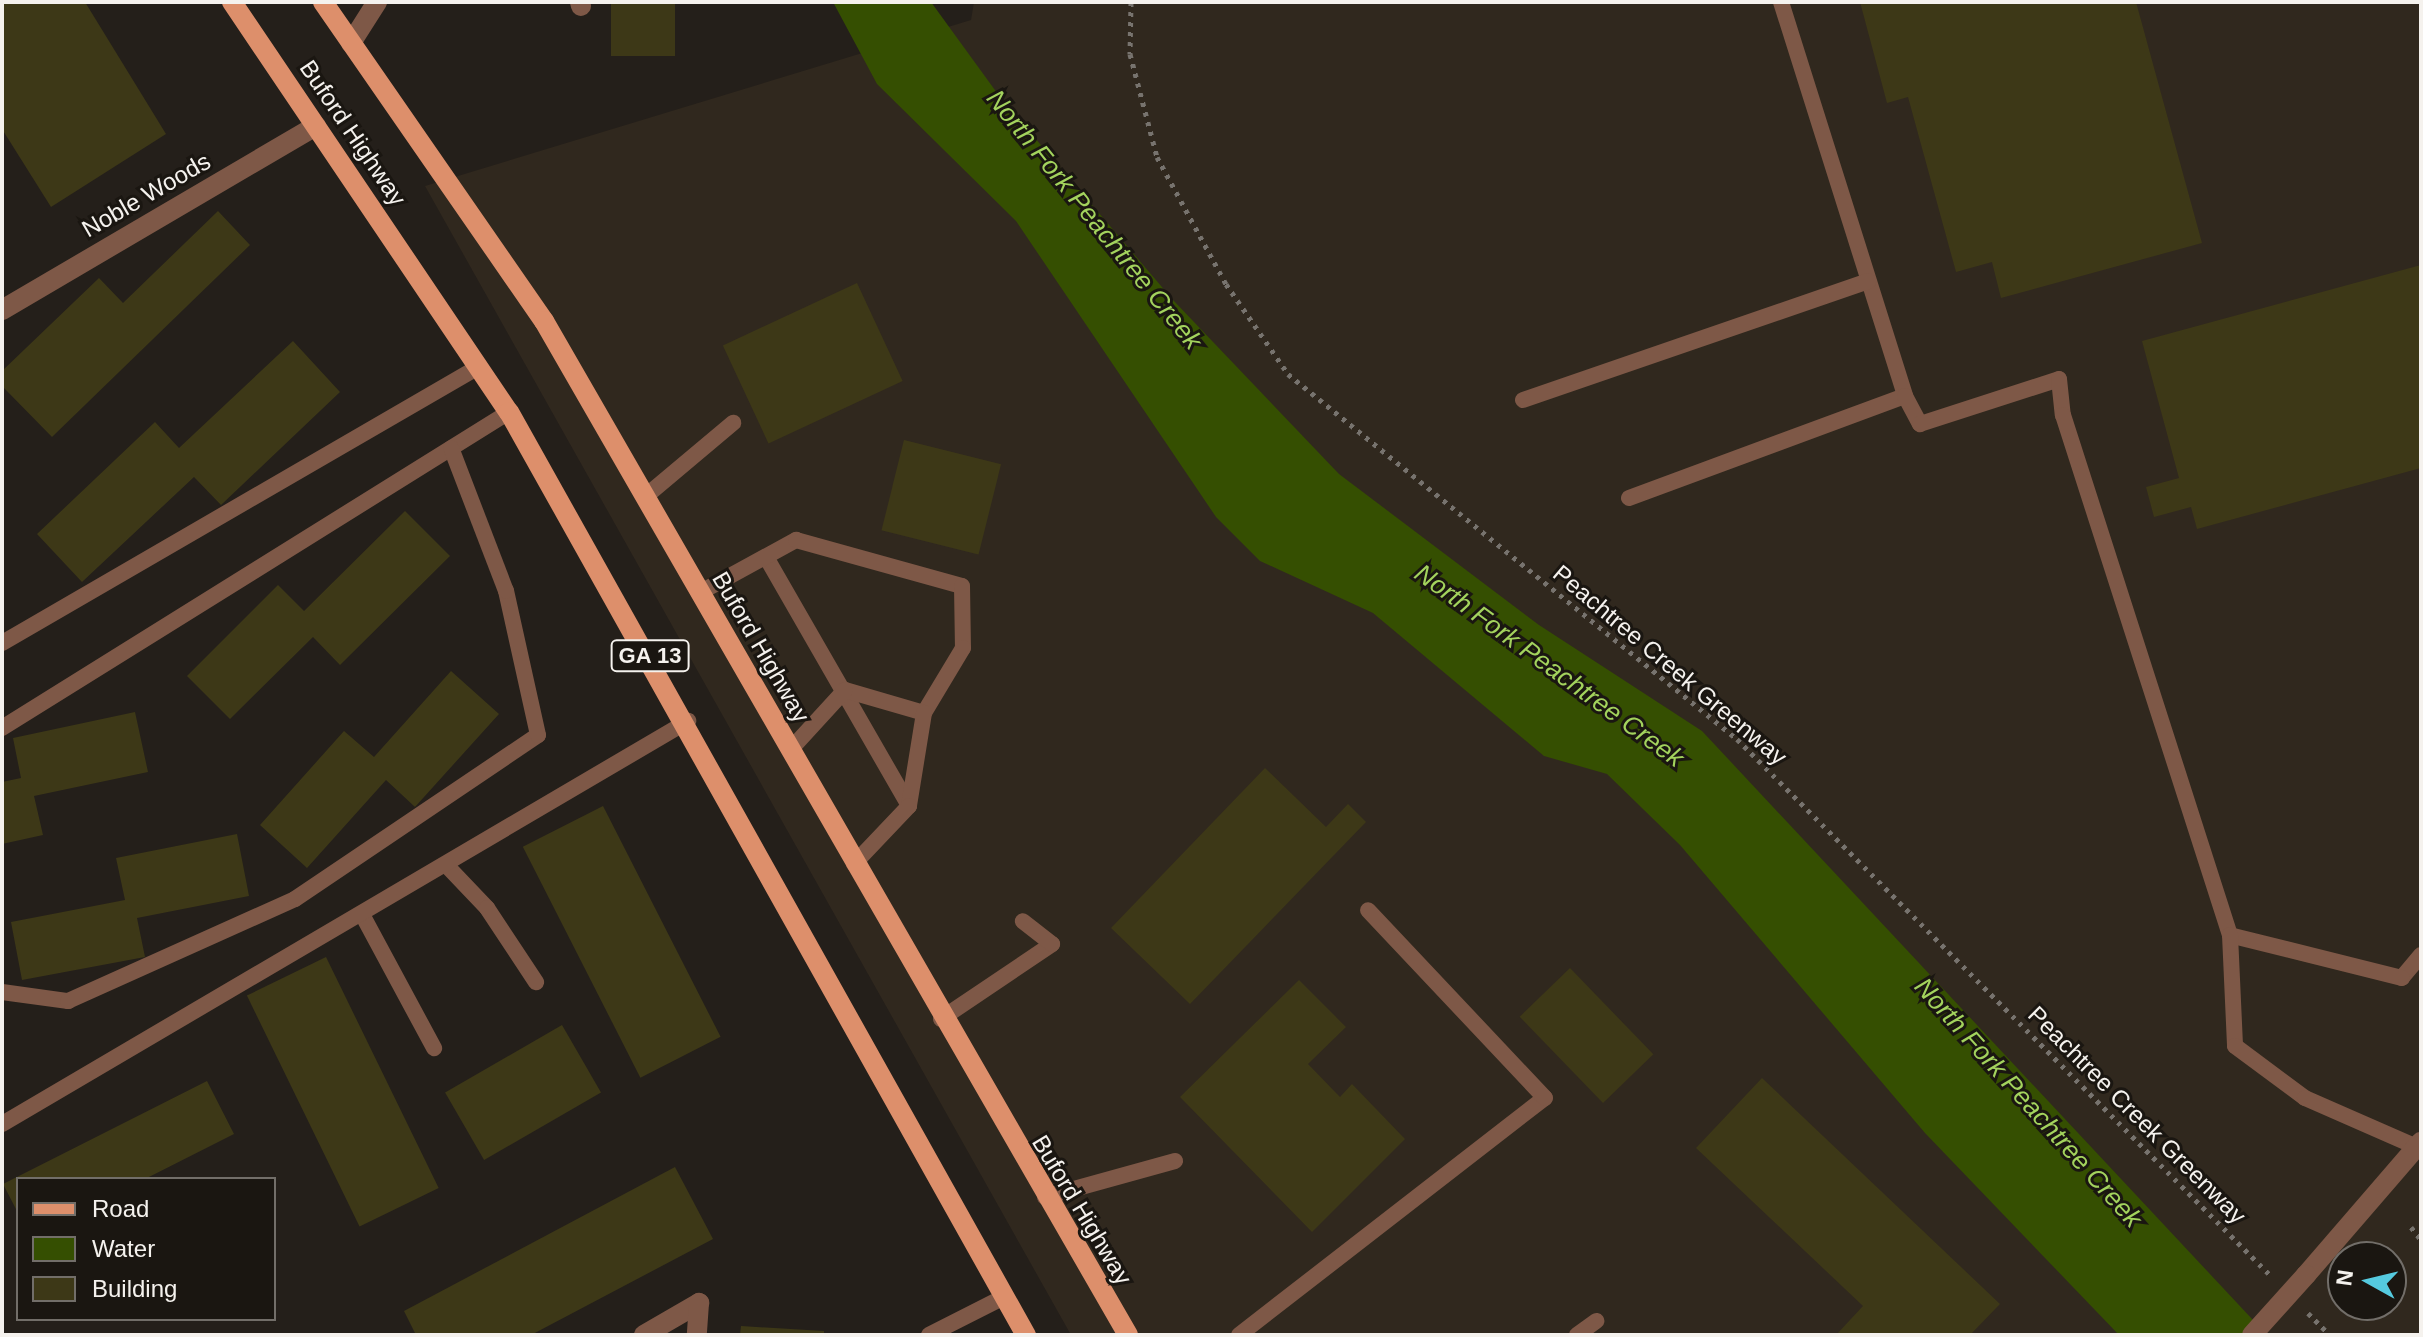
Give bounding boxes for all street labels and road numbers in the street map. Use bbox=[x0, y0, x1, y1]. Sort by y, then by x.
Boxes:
street label: Buford Highway bbox=[294, 55, 412, 211]
street label: Noble Woods bbox=[77, 147, 215, 243]
street label: Peachtree Creek Greenway bbox=[1547, 559, 1793, 771]
street label: Buford Highway bbox=[706, 566, 816, 728]
road number: GA 13 bbox=[610, 638, 690, 674]
street label: Peachtree Creek Greenway bbox=[2022, 1000, 2252, 1230]
street label: Buford Highway bbox=[1026, 1130, 1138, 1290]

